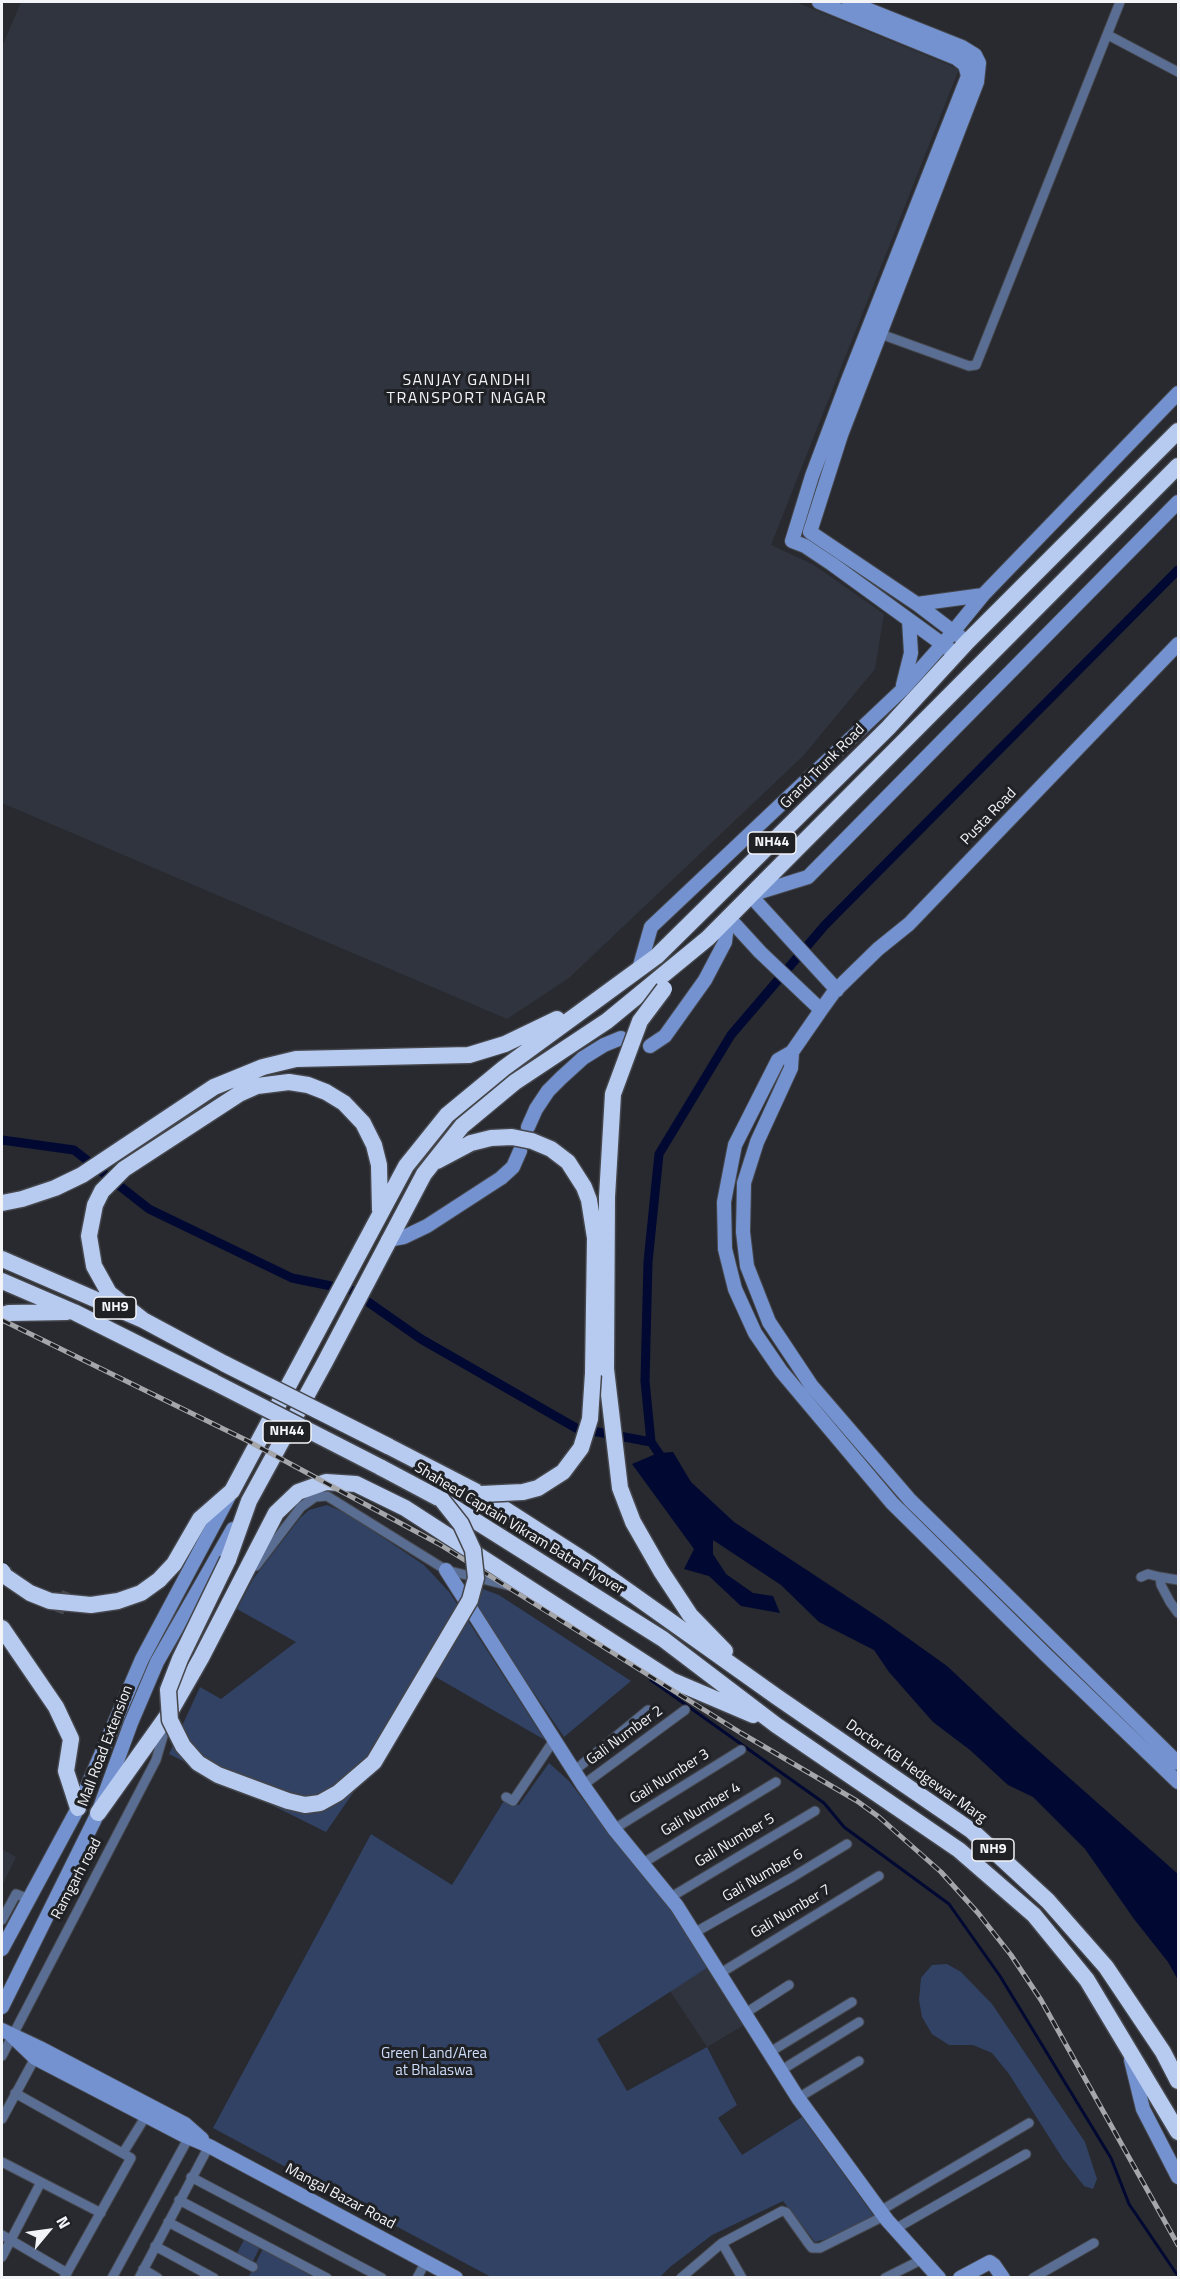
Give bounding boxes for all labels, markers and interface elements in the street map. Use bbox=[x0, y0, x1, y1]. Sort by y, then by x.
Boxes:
district label: SANJAY GANDHI TRANSPORT NAGAR bbox=[387, 371, 547, 409]
street label: Grand Trunk Road bbox=[777, 721, 869, 813]
street label: Pusta Road bbox=[957, 785, 1021, 849]
road number: NH44 bbox=[748, 832, 796, 854]
road number: NH9 bbox=[94, 1297, 136, 1319]
road number: NH44 bbox=[263, 1421, 311, 1443]
street label: Shaheed Captain Vikram Batra Flyover bbox=[411, 1459, 627, 1599]
street label: Mall Road Extension bbox=[75, 1683, 137, 1809]
street label: Gali Number 2 bbox=[583, 1702, 667, 1770]
street label: Doctor KB Hedgewar Marg bbox=[842, 1716, 990, 1828]
street label: Gali Number 3 bbox=[627, 1746, 713, 1808]
street label: Gali Number 4 bbox=[658, 1779, 744, 1841]
street label: Gali Number 5 bbox=[692, 1810, 778, 1872]
street label: Ramgarh road bbox=[48, 1835, 106, 1923]
road number: NH9 bbox=[972, 1839, 1014, 1861]
street label: Gali Number 6 bbox=[720, 1846, 806, 1906]
street label: Gali Number 7 bbox=[748, 1881, 834, 1943]
park label: Green Land/Area at Bhalaswa bbox=[381, 2045, 487, 2080]
street label: Mangal Bazar Road bbox=[282, 2160, 398, 2234]
north arrow bbox=[18, 2201, 78, 2261]
text: N bbox=[51, 2212, 77, 2233]

